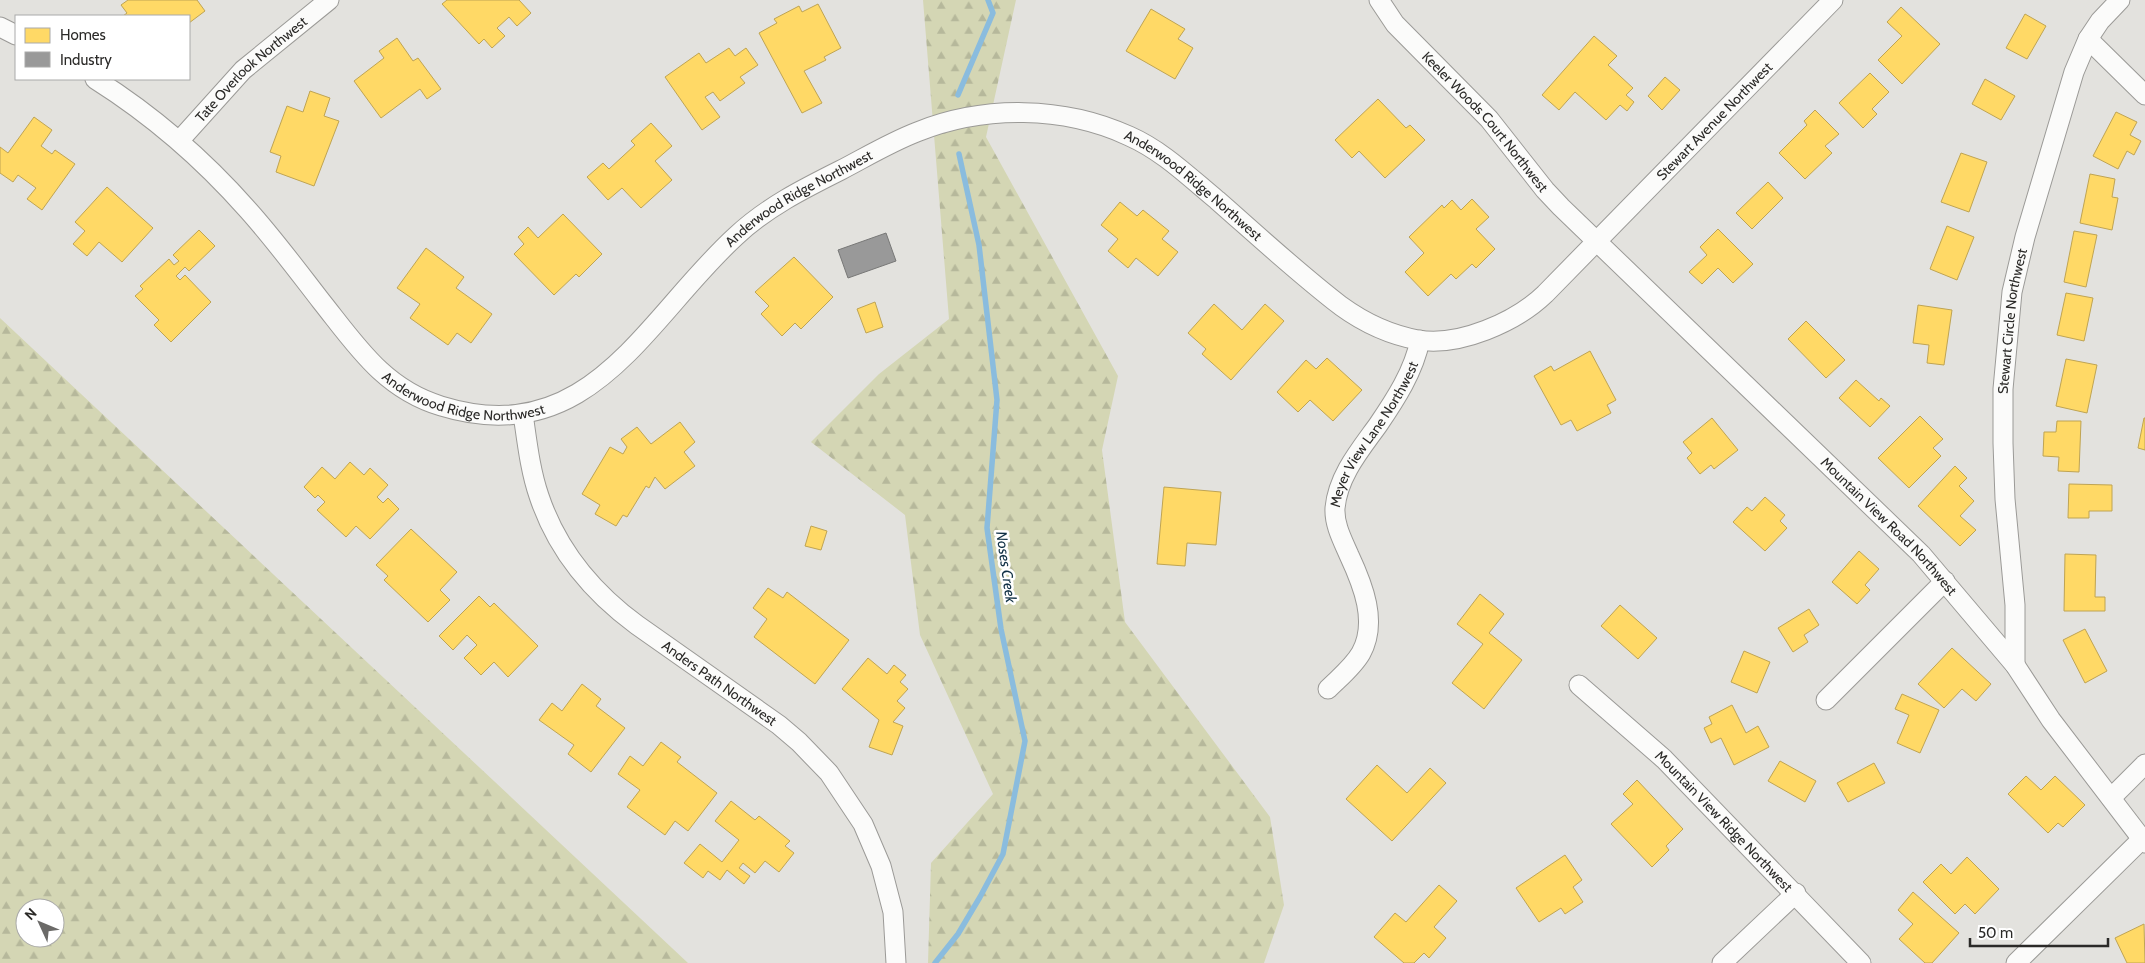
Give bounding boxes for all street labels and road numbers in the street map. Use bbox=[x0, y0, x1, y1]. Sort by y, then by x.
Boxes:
street label: Tate Overlook Northwest bbox=[191, 12, 311, 126]
street label: Keeler Woods Court Northwest bbox=[1418, 48, 1552, 196]
street label: Stewart Avenue Northwest bbox=[1652, 58, 1776, 184]
street label: Anderwood Ridge Northwest bbox=[1122, 126, 1266, 245]
street label: Anderwood Ridge Northwest bbox=[721, 146, 875, 251]
street label: Stewart Circle Northwest bbox=[1994, 246, 2031, 394]
street label: Meyer View Lane Northwest bbox=[1326, 358, 1422, 509]
street label: Anderwood Ridge Northwest bbox=[378, 367, 547, 424]
street label: Mountain View Road Northwest bbox=[1817, 453, 1961, 599]
street label: Anders Path Northwest bbox=[658, 636, 781, 730]
street label: Mountain View Ridge Northwest bbox=[1651, 746, 1797, 896]

